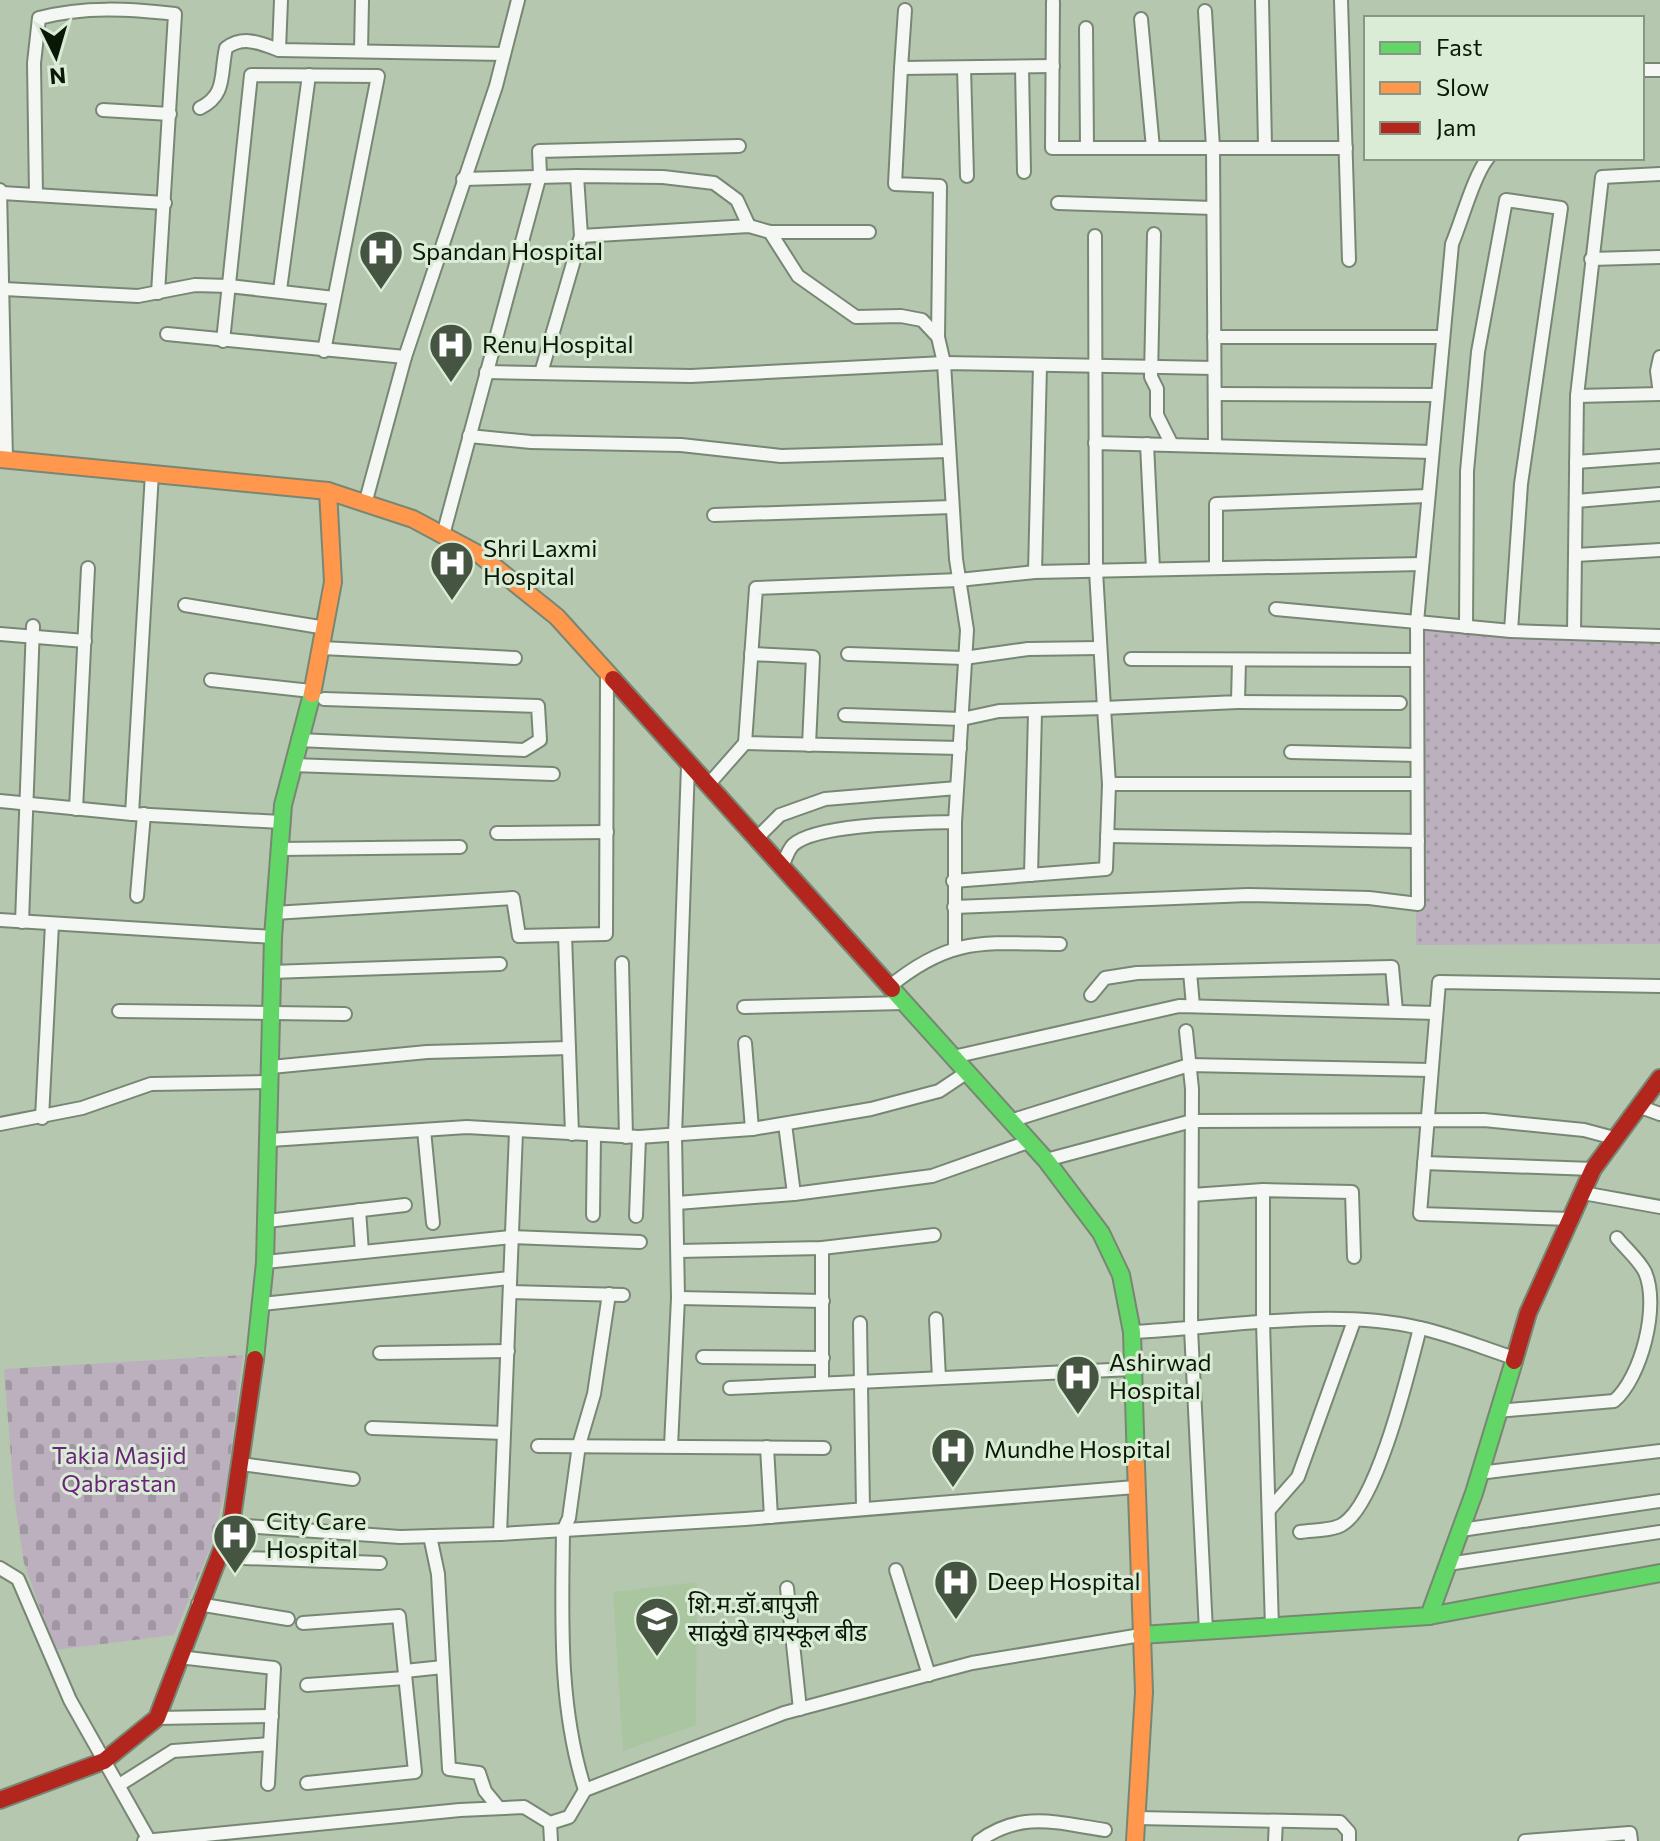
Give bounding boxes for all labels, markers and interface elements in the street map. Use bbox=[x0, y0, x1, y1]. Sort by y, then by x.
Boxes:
north arrow bbox=[16, 16, 96, 96]
legend bbox=[1364, 16, 1644, 160]
text: Fast bbox=[1436, 32, 1483, 61]
text: N bbox=[48, 62, 67, 91]
text: Slow bbox=[1436, 72, 1489, 101]
text: Jam bbox=[1436, 112, 1476, 141]
hospital icon: Spandan Hospital bbox=[357, 228, 405, 291]
place label: Spandan Hospital bbox=[412, 236, 603, 265]
hospital icon: Renu Hospital bbox=[427, 321, 475, 384]
place label: Renu Hospital bbox=[482, 329, 634, 358]
place label: Shri Laxmi Hospital bbox=[483, 533, 597, 590]
hospital icon: Shri Laxmi Hospital bbox=[428, 539, 476, 602]
place label: Ashirwad Hospital bbox=[1109, 1347, 1211, 1404]
hospital icon: Ashirwad Hospital bbox=[1054, 1353, 1102, 1416]
hospital icon: Mundhe Hospital bbox=[929, 1426, 977, 1489]
place label: Mundhe Hospital bbox=[984, 1434, 1171, 1463]
park label: Takia Masjid Qabrastan bbox=[52, 1440, 186, 1497]
place label: City Care Hospital bbox=[266, 1506, 366, 1563]
hospital icon: City Care Hospital bbox=[211, 1512, 259, 1575]
hospital icon: Deep Hospital bbox=[932, 1558, 980, 1621]
place label: Deep Hospital bbox=[987, 1566, 1141, 1595]
place label: शि.म.डॉ.बापुजी साळुंखे हायस्कूल बीड bbox=[688, 1589, 868, 1648]
school or university icon: शि.म.डॉ.बापुजी साळुंखे हायस्कूल बीड bbox=[633, 1595, 681, 1658]

